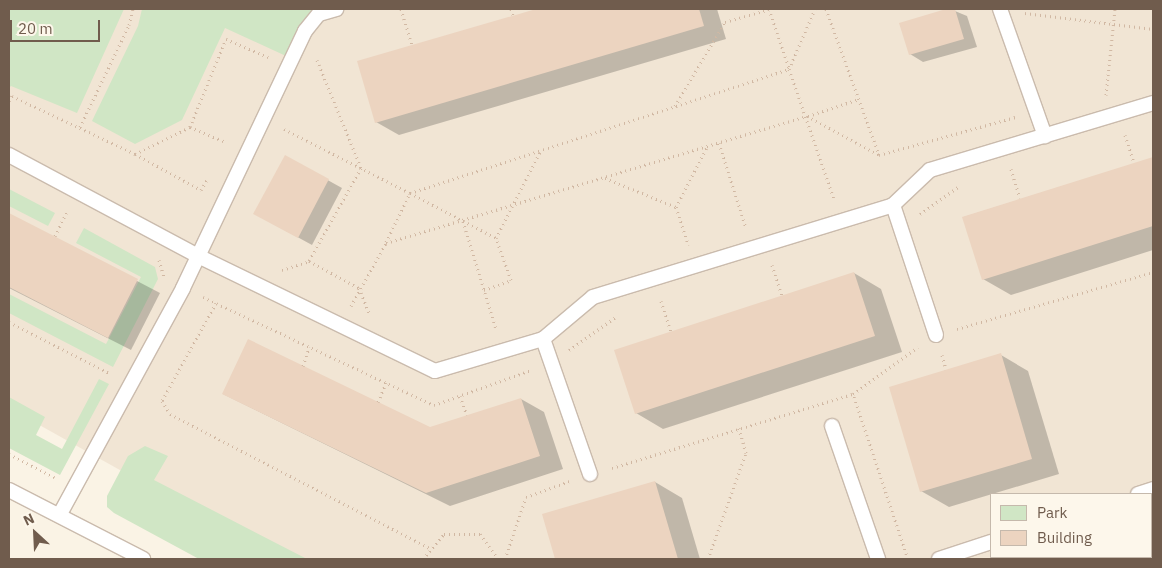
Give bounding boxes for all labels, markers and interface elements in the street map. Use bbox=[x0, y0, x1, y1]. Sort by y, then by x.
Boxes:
scale bar bbox=[12, 10, 102, 42]
text: 20 m bbox=[18, 19, 53, 38]
legend bbox=[990, 493, 1152, 558]
text: Park bbox=[1037, 503, 1067, 522]
north arrow bbox=[10, 508, 60, 558]
text: N bbox=[20, 509, 37, 530]
text: Building bbox=[1037, 528, 1092, 547]

